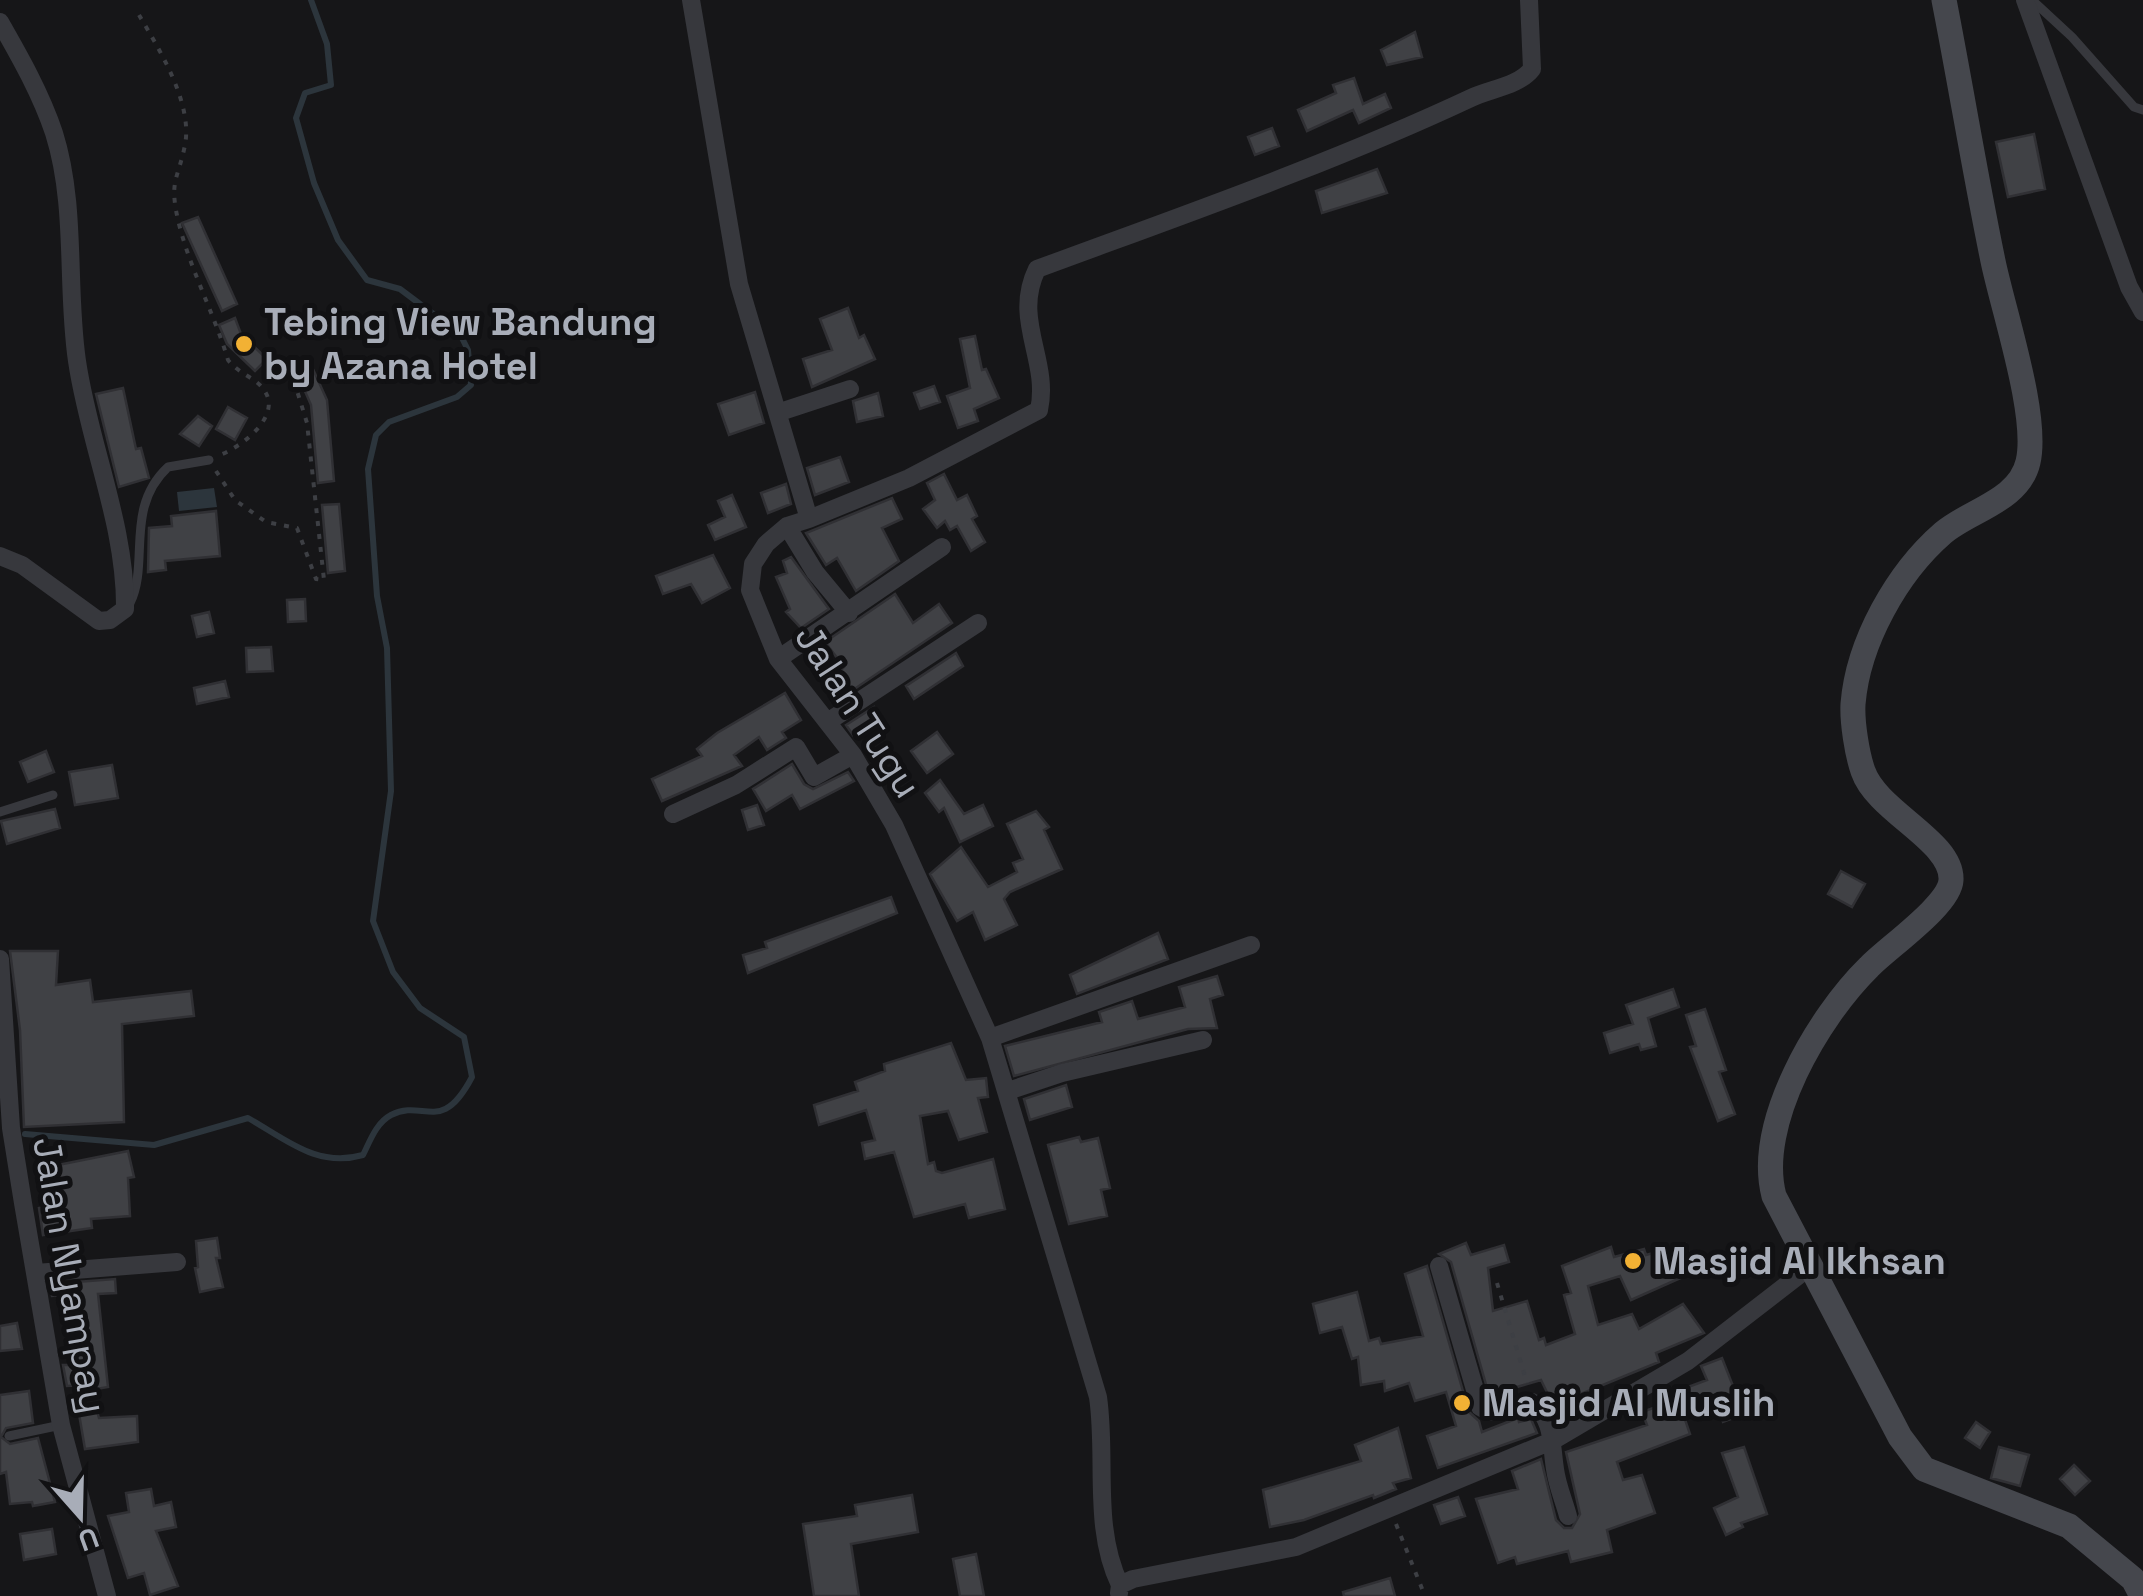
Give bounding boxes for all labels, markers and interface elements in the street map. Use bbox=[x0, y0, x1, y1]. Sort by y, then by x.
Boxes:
place label: Tebing View Bandung by Azana Hotel bbox=[264, 298, 657, 390]
marker: Tebing View Bandung by Azana Hotel bbox=[233, 333, 255, 355]
street label: Jalan Tugu bbox=[784, 615, 932, 807]
street label: Jalan Nyampay bbox=[22, 1133, 118, 1417]
place label: Masjid Al Ikhsan bbox=[1653, 1237, 1946, 1285]
marker: Masjid Al Ikhsan bbox=[1622, 1250, 1644, 1272]
place label: Masjid Al Muslih bbox=[1482, 1379, 1775, 1427]
marker: Masjid Al Muslih bbox=[1451, 1392, 1473, 1414]
north arrow bbox=[30, 1466, 130, 1566]
text: U bbox=[74, 1519, 104, 1560]

